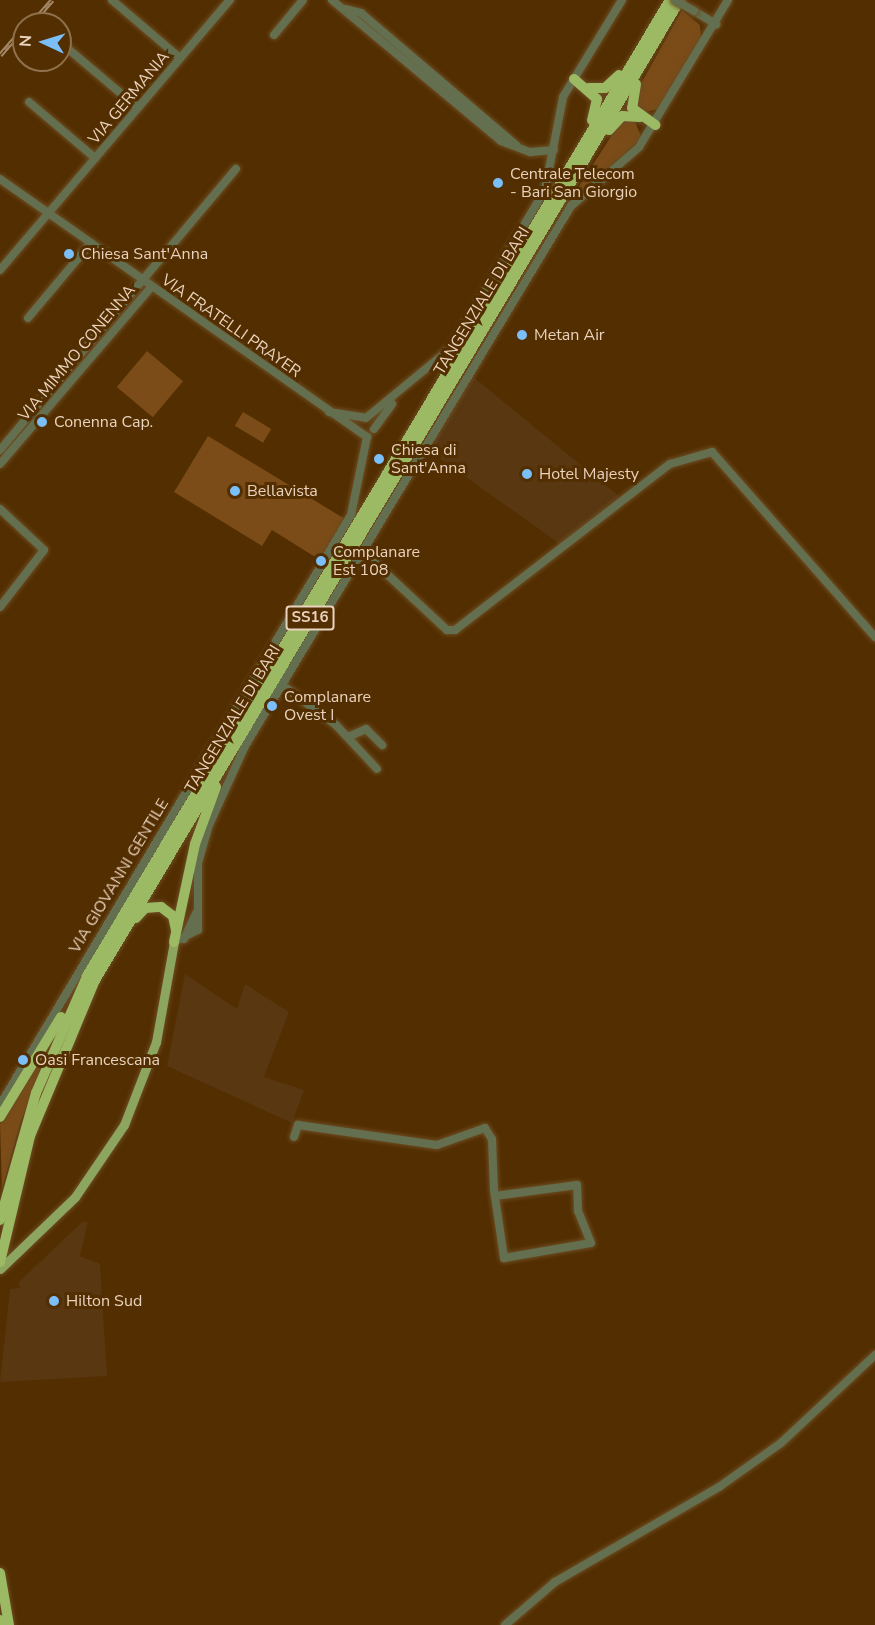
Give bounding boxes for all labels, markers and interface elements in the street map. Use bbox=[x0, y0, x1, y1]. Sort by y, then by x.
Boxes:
north arrow bbox=[12, 12, 72, 72]
text: N bbox=[15, 34, 37, 48]
street label: VIA GERMANIA bbox=[85, 48, 173, 148]
place label: Centrale Telecom - Bari San Giorgio bbox=[510, 164, 637, 202]
marker: Centrale Telecom - Bari San Giorgio bbox=[491, 176, 505, 190]
street label: TANGENZIALE DI BARI bbox=[430, 224, 534, 378]
place label: Chiesa Sant'Anna bbox=[81, 244, 208, 264]
marker: Chiesa Sant'Anna bbox=[62, 247, 76, 261]
street label: VIA FRATELLI PRAYER bbox=[157, 270, 305, 382]
street label: VIA MIMMO CONENNA bbox=[14, 281, 140, 425]
place label: Metan Air bbox=[534, 325, 605, 345]
marker: Metan Air bbox=[515, 328, 529, 342]
place label: Conenna Cap. bbox=[54, 412, 153, 432]
marker: Conenna Cap. bbox=[35, 415, 49, 429]
place label: Chiesa di Sant'Anna bbox=[391, 440, 466, 478]
marker: Chiesa di Sant'Anna bbox=[372, 452, 386, 466]
place label: Hotel Majesty bbox=[539, 464, 639, 484]
marker: Hotel Majesty bbox=[520, 467, 534, 481]
place label: Bellavista bbox=[247, 481, 318, 501]
marker: Bellavista bbox=[228, 484, 242, 498]
place label: Complanare Est 108 bbox=[333, 542, 420, 580]
marker: Complanare Est 108 bbox=[314, 554, 328, 568]
road number: SS16 bbox=[284, 606, 336, 630]
street label: TANGENZIALE DI BARI bbox=[181, 642, 285, 796]
place label: Complanare Ovest I bbox=[284, 687, 371, 725]
marker: Complanare Ovest I bbox=[265, 699, 279, 713]
street label: VIA GIOVANNI GENTILE bbox=[65, 795, 173, 957]
place label: Oasi Francescana bbox=[35, 1050, 160, 1070]
marker: Oasi Francescana bbox=[16, 1053, 30, 1067]
place label: Hilton Sud bbox=[66, 1291, 142, 1311]
marker: Hilton Sud bbox=[47, 1294, 61, 1308]

